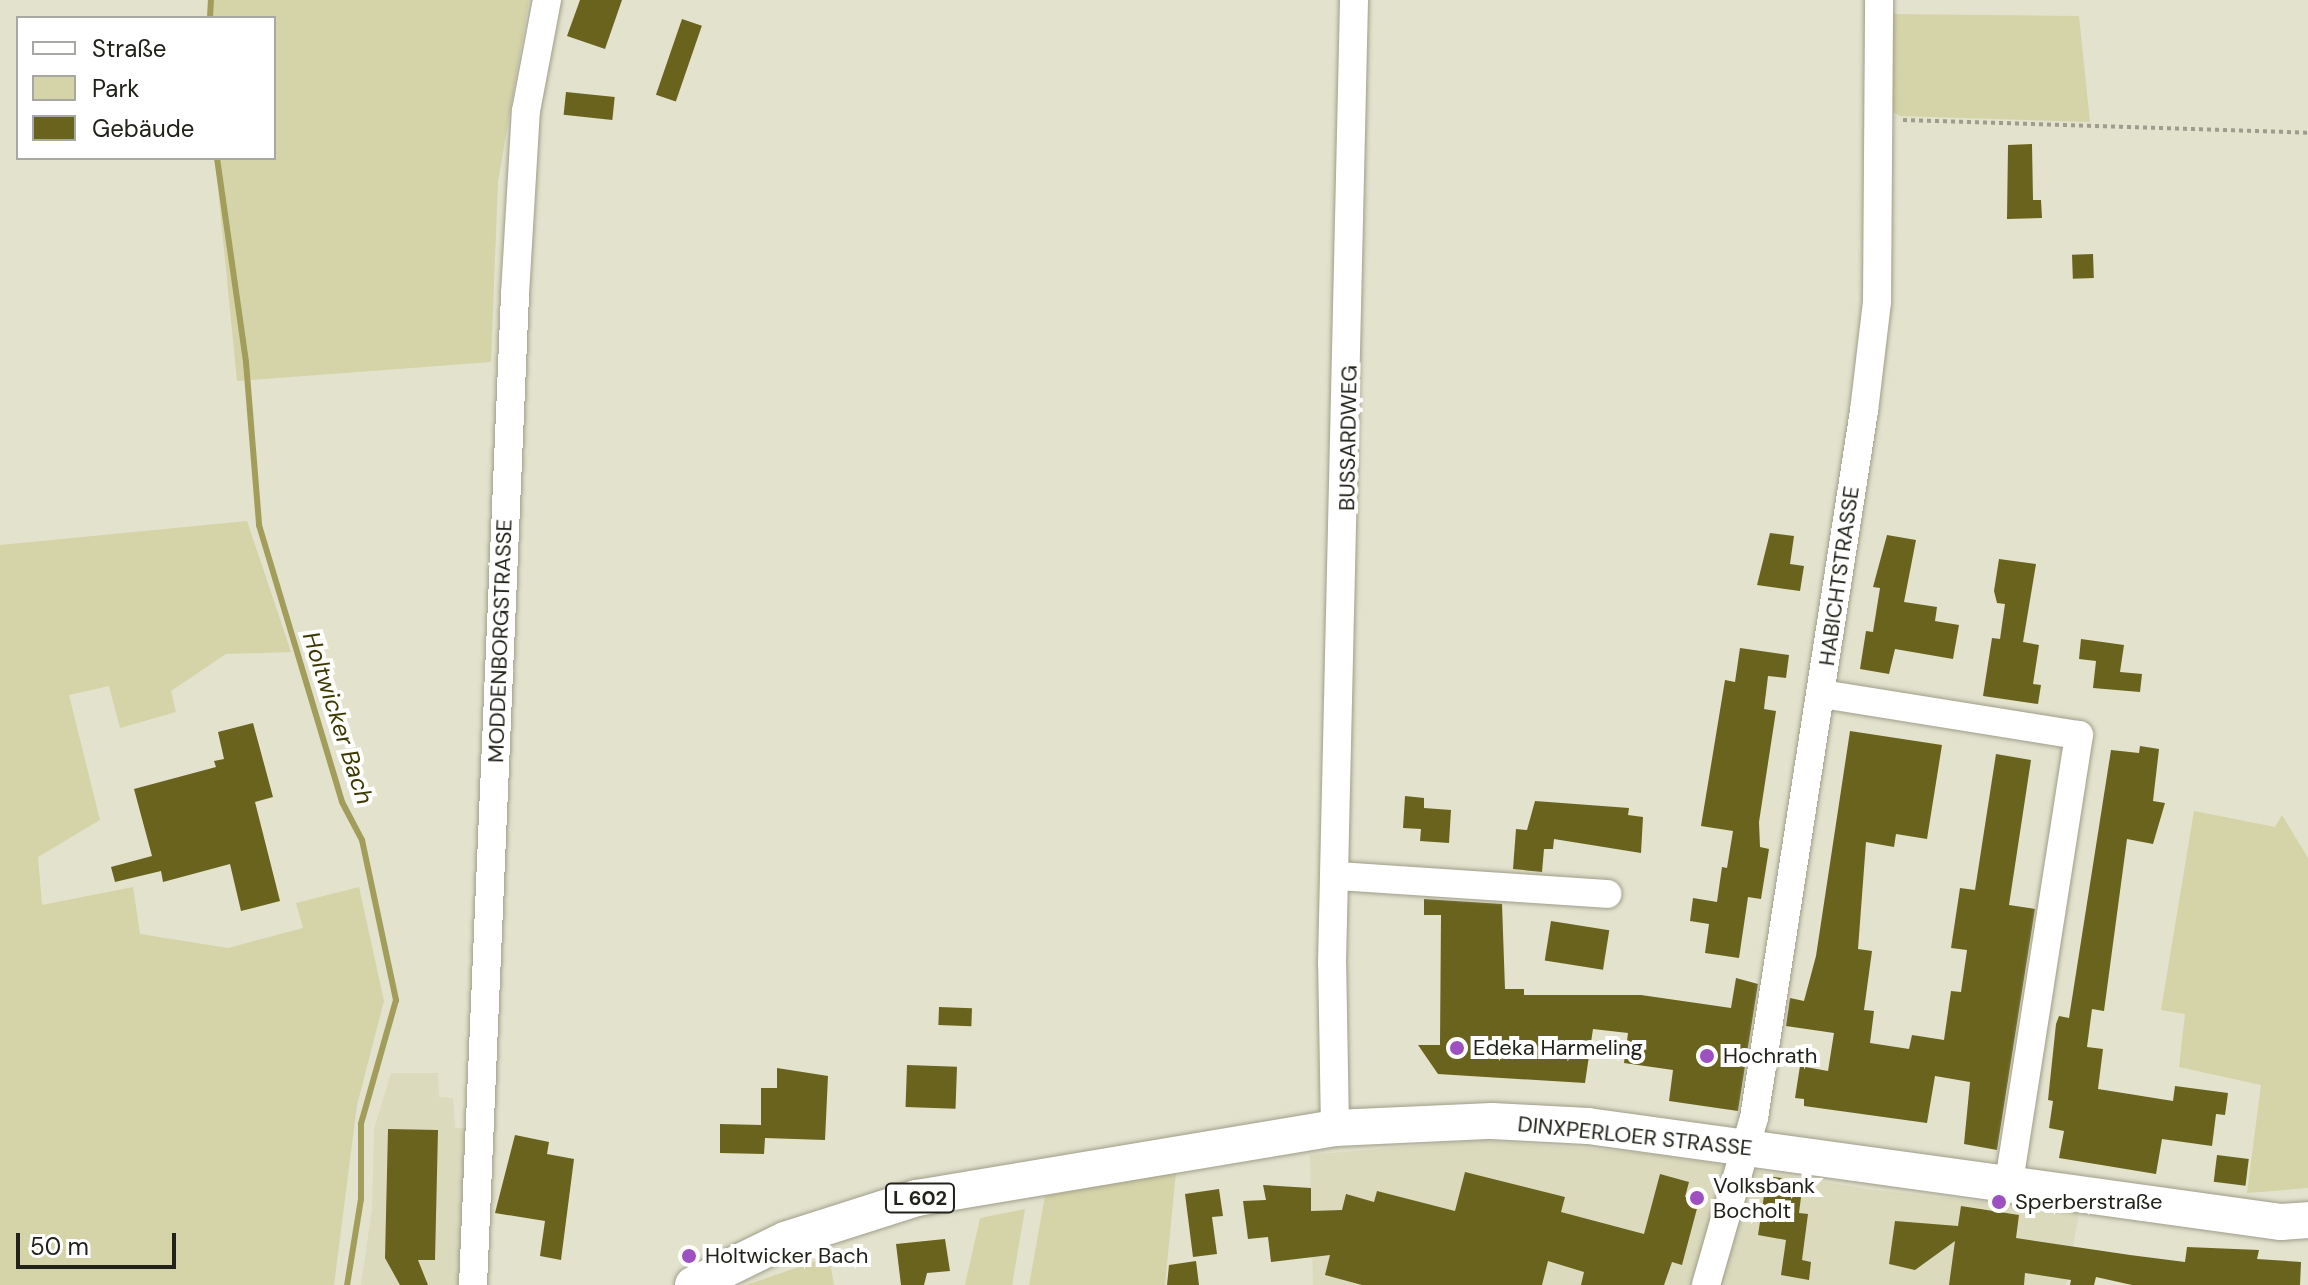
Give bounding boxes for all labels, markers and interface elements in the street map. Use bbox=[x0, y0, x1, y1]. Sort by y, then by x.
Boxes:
legend bbox=[16, 16, 276, 160]
text: Straße bbox=[92, 33, 166, 64]
text: Park bbox=[92, 73, 139, 104]
text: Gebäude bbox=[92, 113, 194, 144]
street label: BUSSARDWEG bbox=[1334, 365, 1362, 511]
street label: HABICHTSTRASSE bbox=[1813, 485, 1865, 667]
street label: MODDENBORGSTRASSE bbox=[483, 519, 517, 763]
water label: Holtwicker Bach bbox=[297, 628, 379, 808]
place label: Edeka Harmeling bbox=[1473, 1035, 1643, 1061]
marker: Edeka Harmeling bbox=[1448, 1039, 1466, 1057]
place label: Hochrath bbox=[1723, 1043, 1817, 1069]
marker: Hochrath bbox=[1698, 1047, 1716, 1065]
street label: DINXPERLOER STRASSE bbox=[1516, 1111, 1754, 1161]
place label: Volksbank Bocholt bbox=[1713, 1172, 1815, 1224]
road number: L 602 bbox=[884, 1182, 956, 1214]
marker: Volksbank Bocholt bbox=[1688, 1189, 1706, 1207]
place label: Sperberstraße bbox=[2015, 1189, 2163, 1215]
marker: Sperberstraße bbox=[1990, 1193, 2008, 1211]
scale bar bbox=[20, 1217, 180, 1267]
text: 50 m bbox=[30, 1231, 89, 1262]
place label: Holtwicker Bach bbox=[705, 1243, 868, 1269]
marker: Holtwicker Bach bbox=[680, 1247, 698, 1265]

